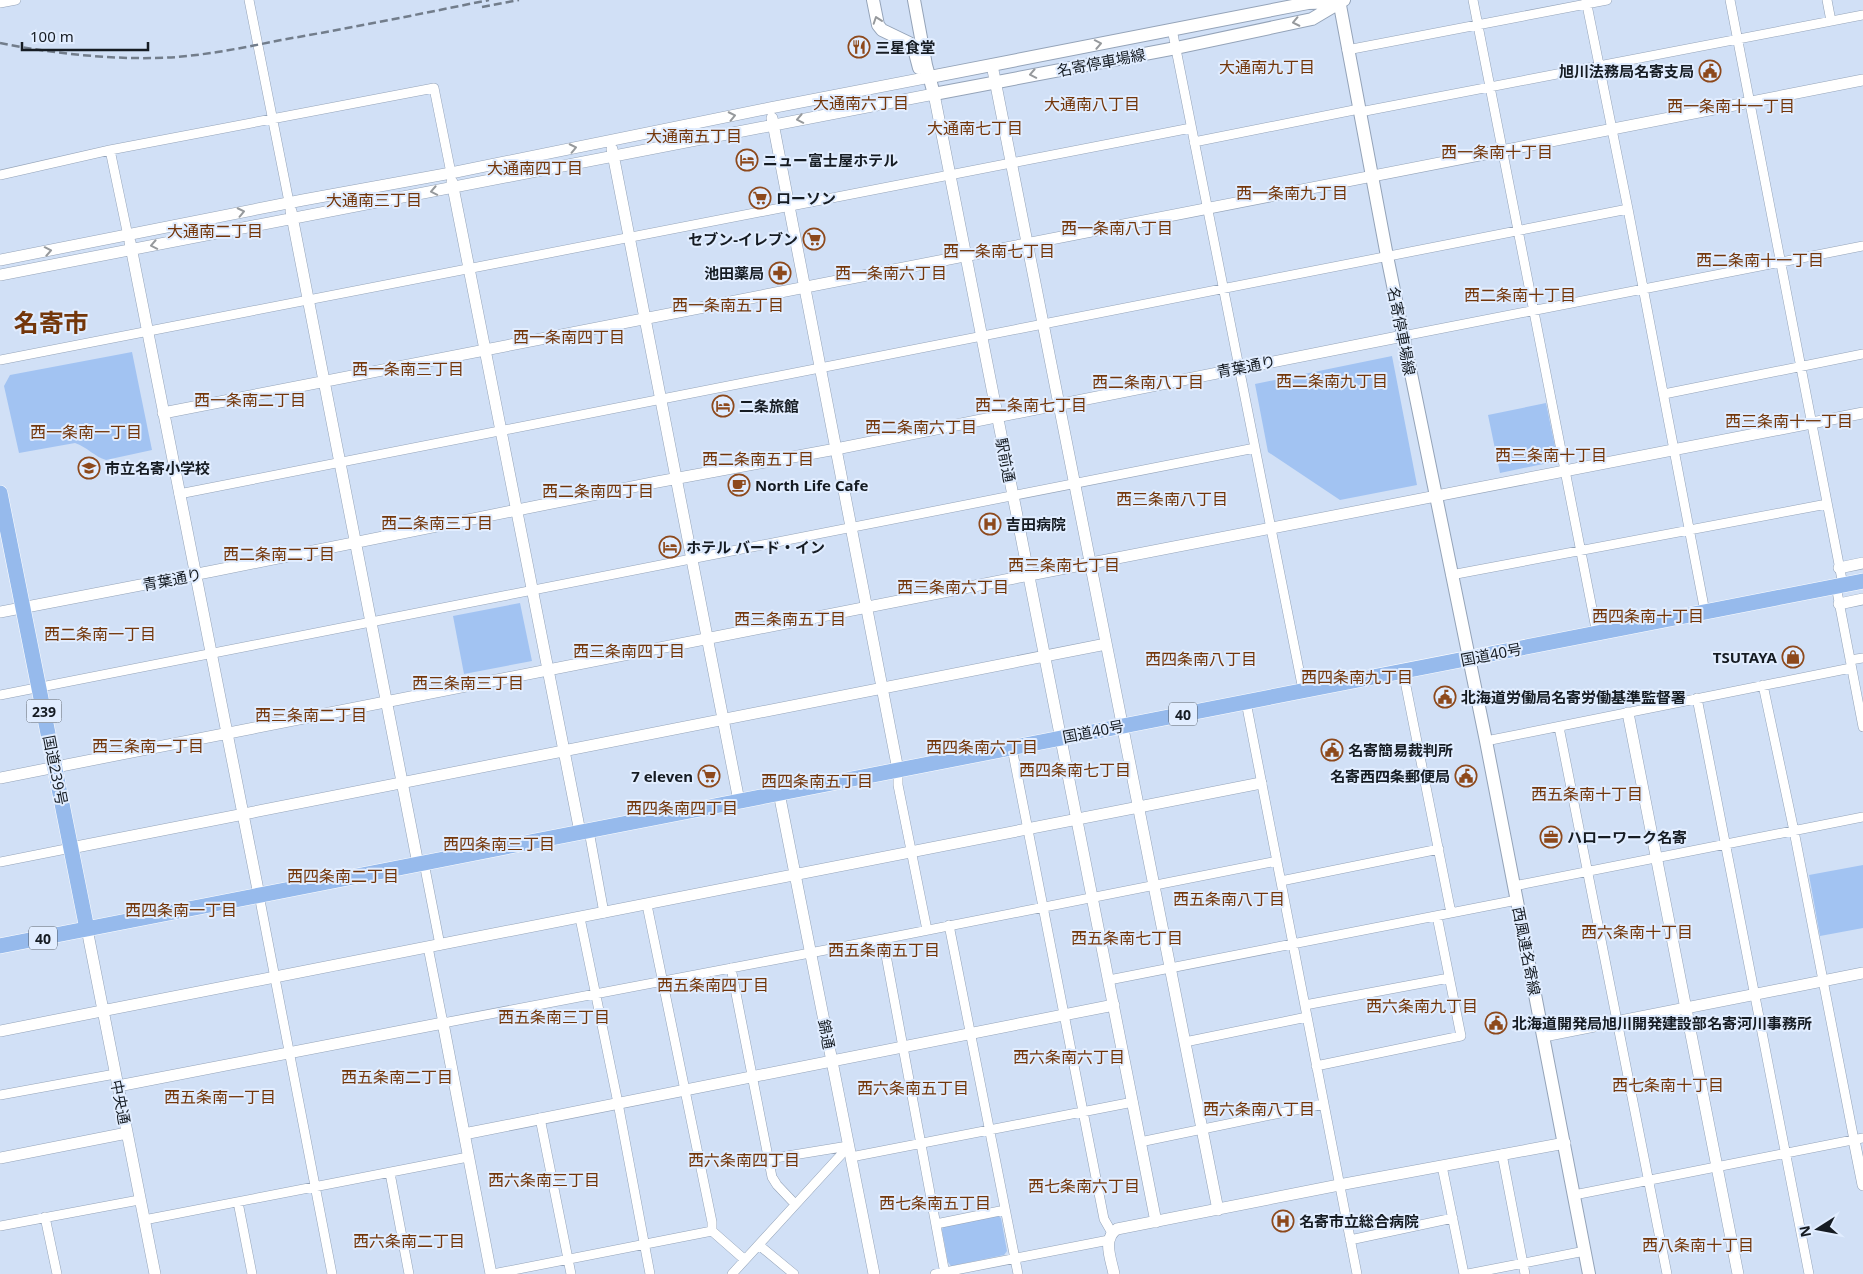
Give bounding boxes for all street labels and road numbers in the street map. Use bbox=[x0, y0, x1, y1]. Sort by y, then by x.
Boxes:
street label: 名寄停車場線 bbox=[1055, 44, 1147, 80]
street label: 名寄停車場線 bbox=[1384, 285, 1420, 377]
street label: 青葉通り bbox=[1215, 350, 1277, 382]
street label: 駅前通 bbox=[992, 436, 1020, 484]
street label: 青葉通り bbox=[141, 563, 203, 595]
street label: 国道40号 bbox=[1459, 638, 1523, 670]
road number: 239 bbox=[27, 699, 62, 722]
road number: 40 bbox=[1169, 702, 1197, 726]
street label: 国道40号 bbox=[1061, 715, 1125, 747]
street label: 国道239号 bbox=[39, 733, 73, 807]
street label: 西風連名寄線 bbox=[1509, 905, 1545, 997]
road number: 40 bbox=[29, 926, 57, 950]
street label: 錦通 bbox=[814, 1017, 840, 1051]
street label: 中央通 bbox=[107, 1078, 135, 1126]

